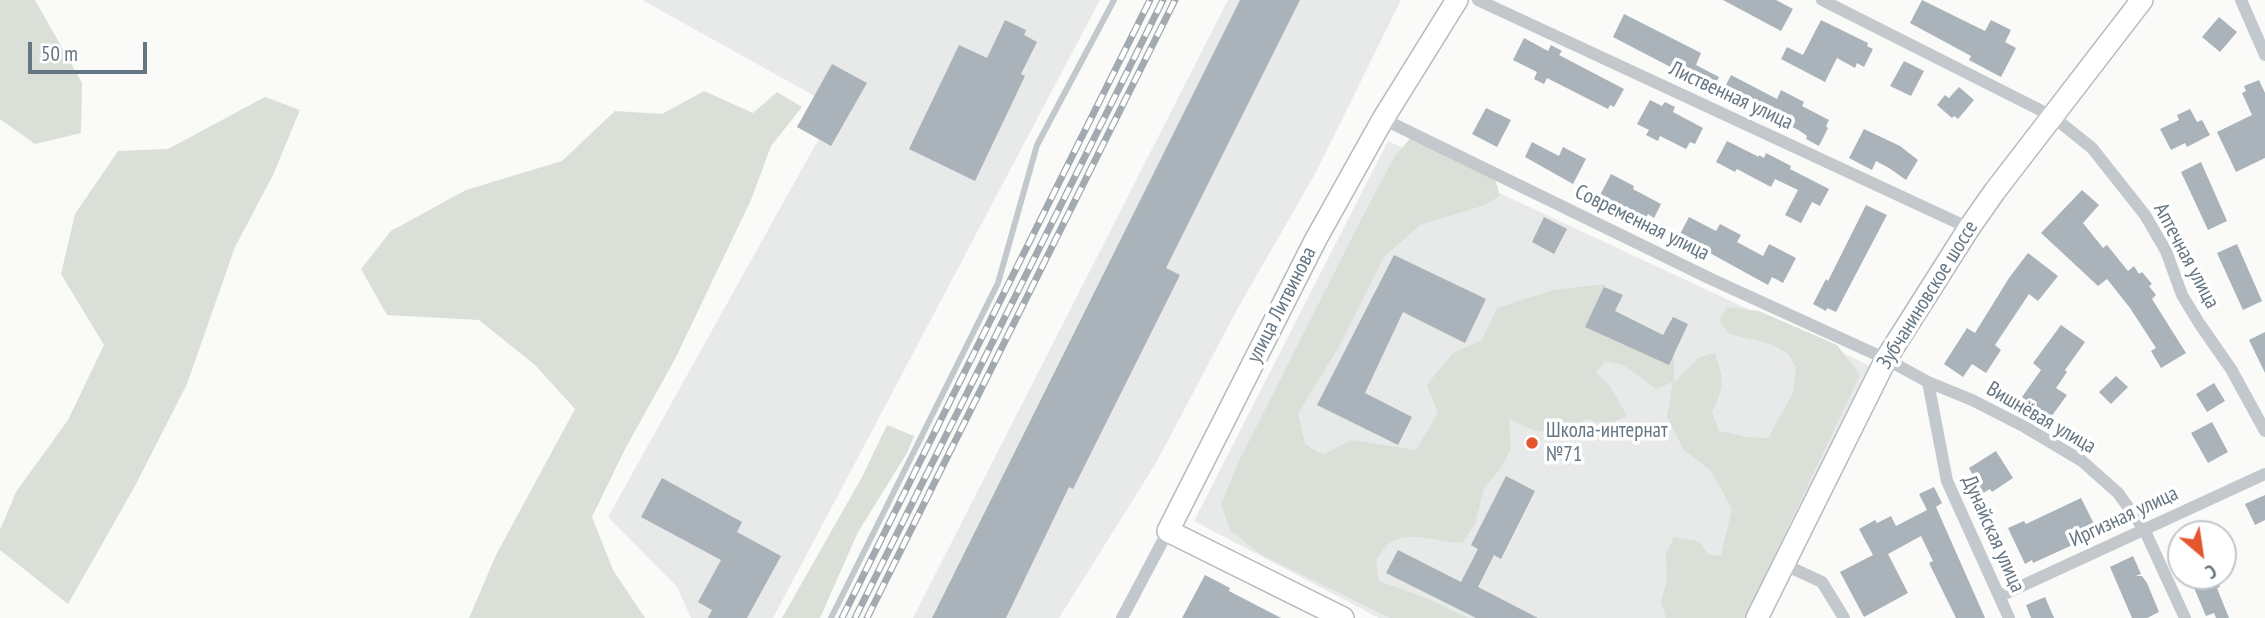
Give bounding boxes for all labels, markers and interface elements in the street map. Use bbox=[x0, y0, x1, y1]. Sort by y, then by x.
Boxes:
scale bar bbox=[32, 28, 150, 72]
text: 50 m bbox=[41, 40, 78, 67]
street label: Лиственная улица bbox=[1665, 56, 1797, 136]
street label: Современная улица bbox=[1571, 180, 1713, 266]
street label: Аптечная улица bbox=[2148, 199, 2224, 313]
street label: Зубчаниновское шоссе bbox=[1872, 216, 1984, 374]
street label: улица Литвинова bbox=[1242, 243, 1322, 367]
street label: Вишнёвая улица bbox=[1982, 377, 2100, 459]
place label: Школа-интернат №71 bbox=[1546, 418, 1668, 468]
marker: Школа-интернат №71 bbox=[1524, 435, 1540, 451]
street label: Дунайская улица bbox=[1956, 472, 2030, 596]
street label: Иргизная улица bbox=[2066, 481, 2182, 553]
north arrow bbox=[2167, 520, 2237, 590]
text: С bbox=[2202, 559, 2221, 584]

